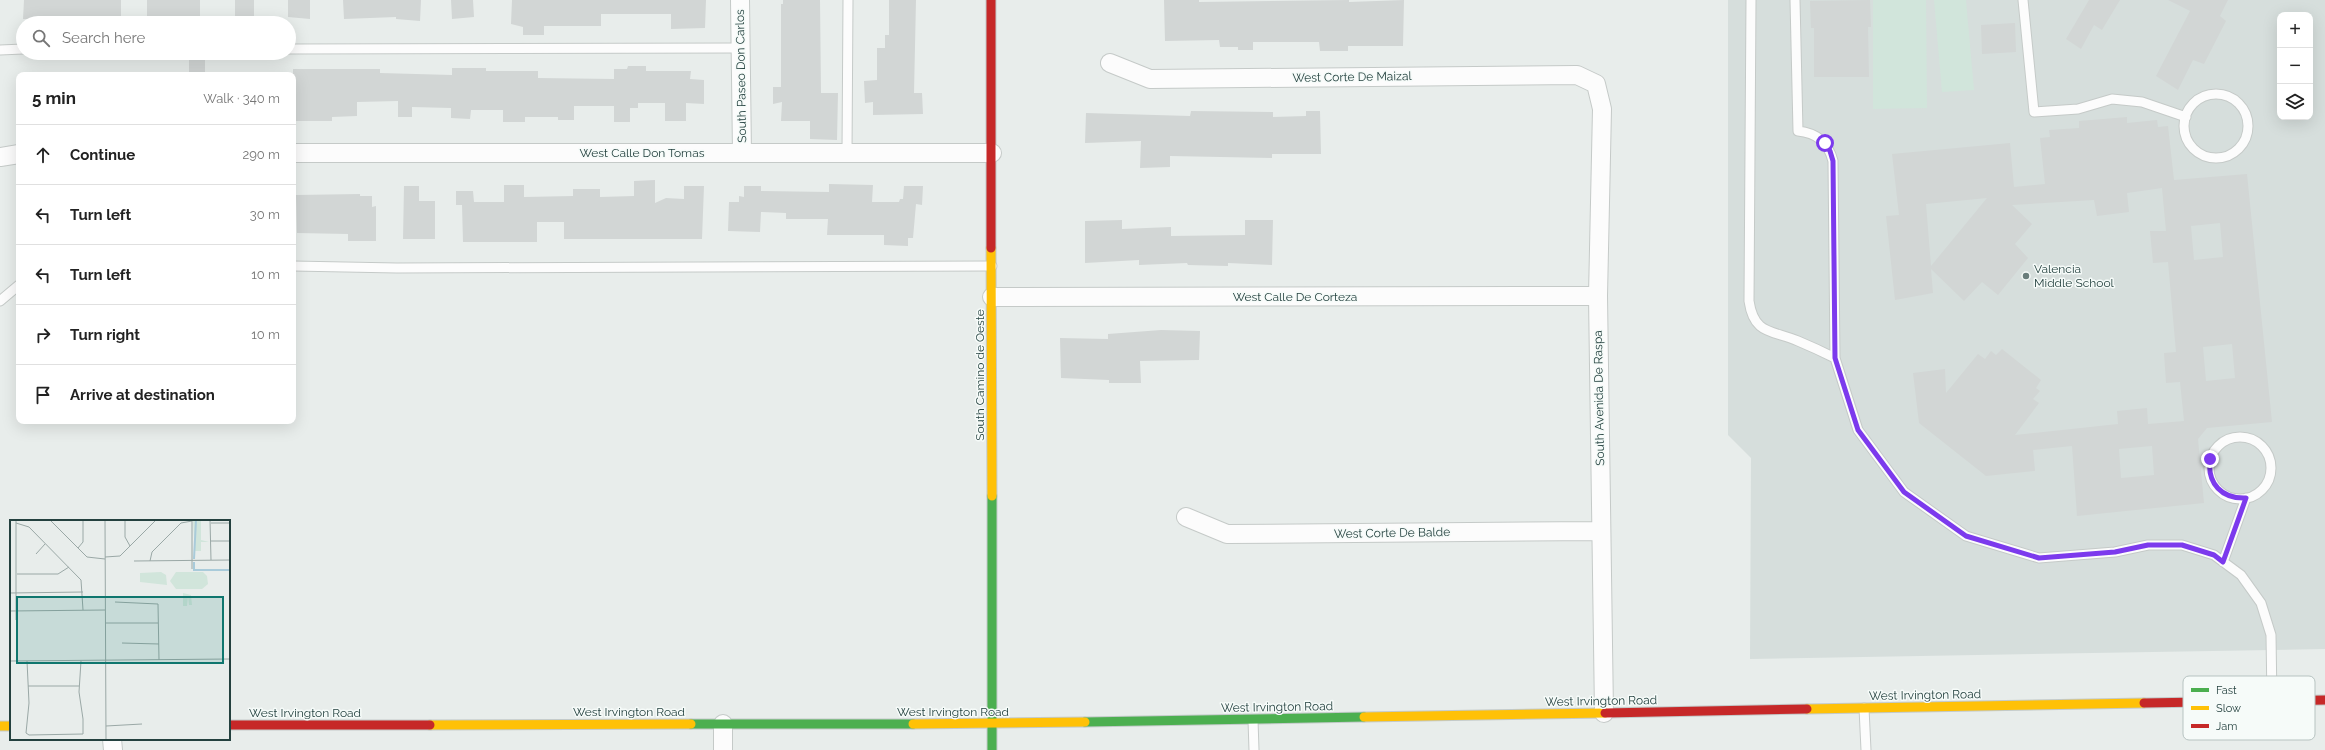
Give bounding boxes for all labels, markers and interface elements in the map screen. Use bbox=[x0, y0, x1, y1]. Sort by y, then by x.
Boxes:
street label: South Paseo Don Carlos bbox=[733, 9, 749, 143]
map controls bbox=[2277, 12, 2313, 120]
button: + bbox=[2277, 12, 2313, 48]
search box bbox=[16, 16, 296, 60]
icon: search bbox=[30, 27, 52, 49]
text: Search here bbox=[62, 29, 145, 47]
button: − bbox=[2277, 48, 2313, 84]
street label: West Corte De Maizal bbox=[1292, 69, 1412, 85]
button: layers bbox=[2277, 84, 2313, 120]
text: 5 min bbox=[32, 88, 76, 108]
text: Walk · 340 m bbox=[203, 91, 280, 106]
route start bbox=[1816, 134, 1834, 152]
icon: ahead bbox=[32, 144, 54, 166]
text: Continue bbox=[70, 146, 135, 164]
street label: West Calle Don Tomas bbox=[580, 146, 705, 160]
text: 290 m bbox=[242, 147, 280, 162]
icon: left bbox=[32, 204, 54, 226]
text: Turn left bbox=[70, 206, 131, 224]
text: 30 m bbox=[250, 207, 280, 222]
place label: Valencia Middle School bbox=[2034, 262, 2115, 290]
icon: left bbox=[32, 264, 54, 286]
text: Turn left bbox=[70, 266, 131, 284]
text: 10 m bbox=[251, 267, 280, 282]
marker: Valencia Middle School bbox=[2021, 271, 2031, 281]
street label: West Calle De Corteza bbox=[1233, 290, 1357, 304]
street label: South Camino de Oeste bbox=[973, 309, 987, 441]
icon: right bbox=[32, 324, 54, 346]
text: Turn right bbox=[70, 326, 140, 344]
text: 10 m bbox=[251, 327, 280, 342]
street label: South Avenida De Raspa bbox=[1591, 330, 1607, 466]
icon: arrive bbox=[32, 384, 54, 406]
text: Arrive at destination bbox=[70, 386, 215, 404]
route end bbox=[2201, 450, 2219, 468]
inset map bbox=[10, 520, 230, 740]
street label: West Corte De Balde bbox=[1334, 525, 1450, 541]
legend bbox=[2183, 676, 2315, 740]
text: Fast bbox=[2216, 684, 2237, 697]
street label: West Irvington Road bbox=[1869, 687, 1981, 703]
street label: West Irvington Road bbox=[1545, 693, 1657, 709]
street label: West Irvington Road bbox=[1221, 699, 1333, 715]
text: Slow bbox=[2216, 702, 2241, 715]
street label: West Irvington Road bbox=[573, 705, 685, 719]
street label: West Irvington Road bbox=[897, 705, 1009, 719]
street label: West Irvington Road bbox=[249, 706, 361, 720]
text: Jam bbox=[2216, 720, 2237, 733]

